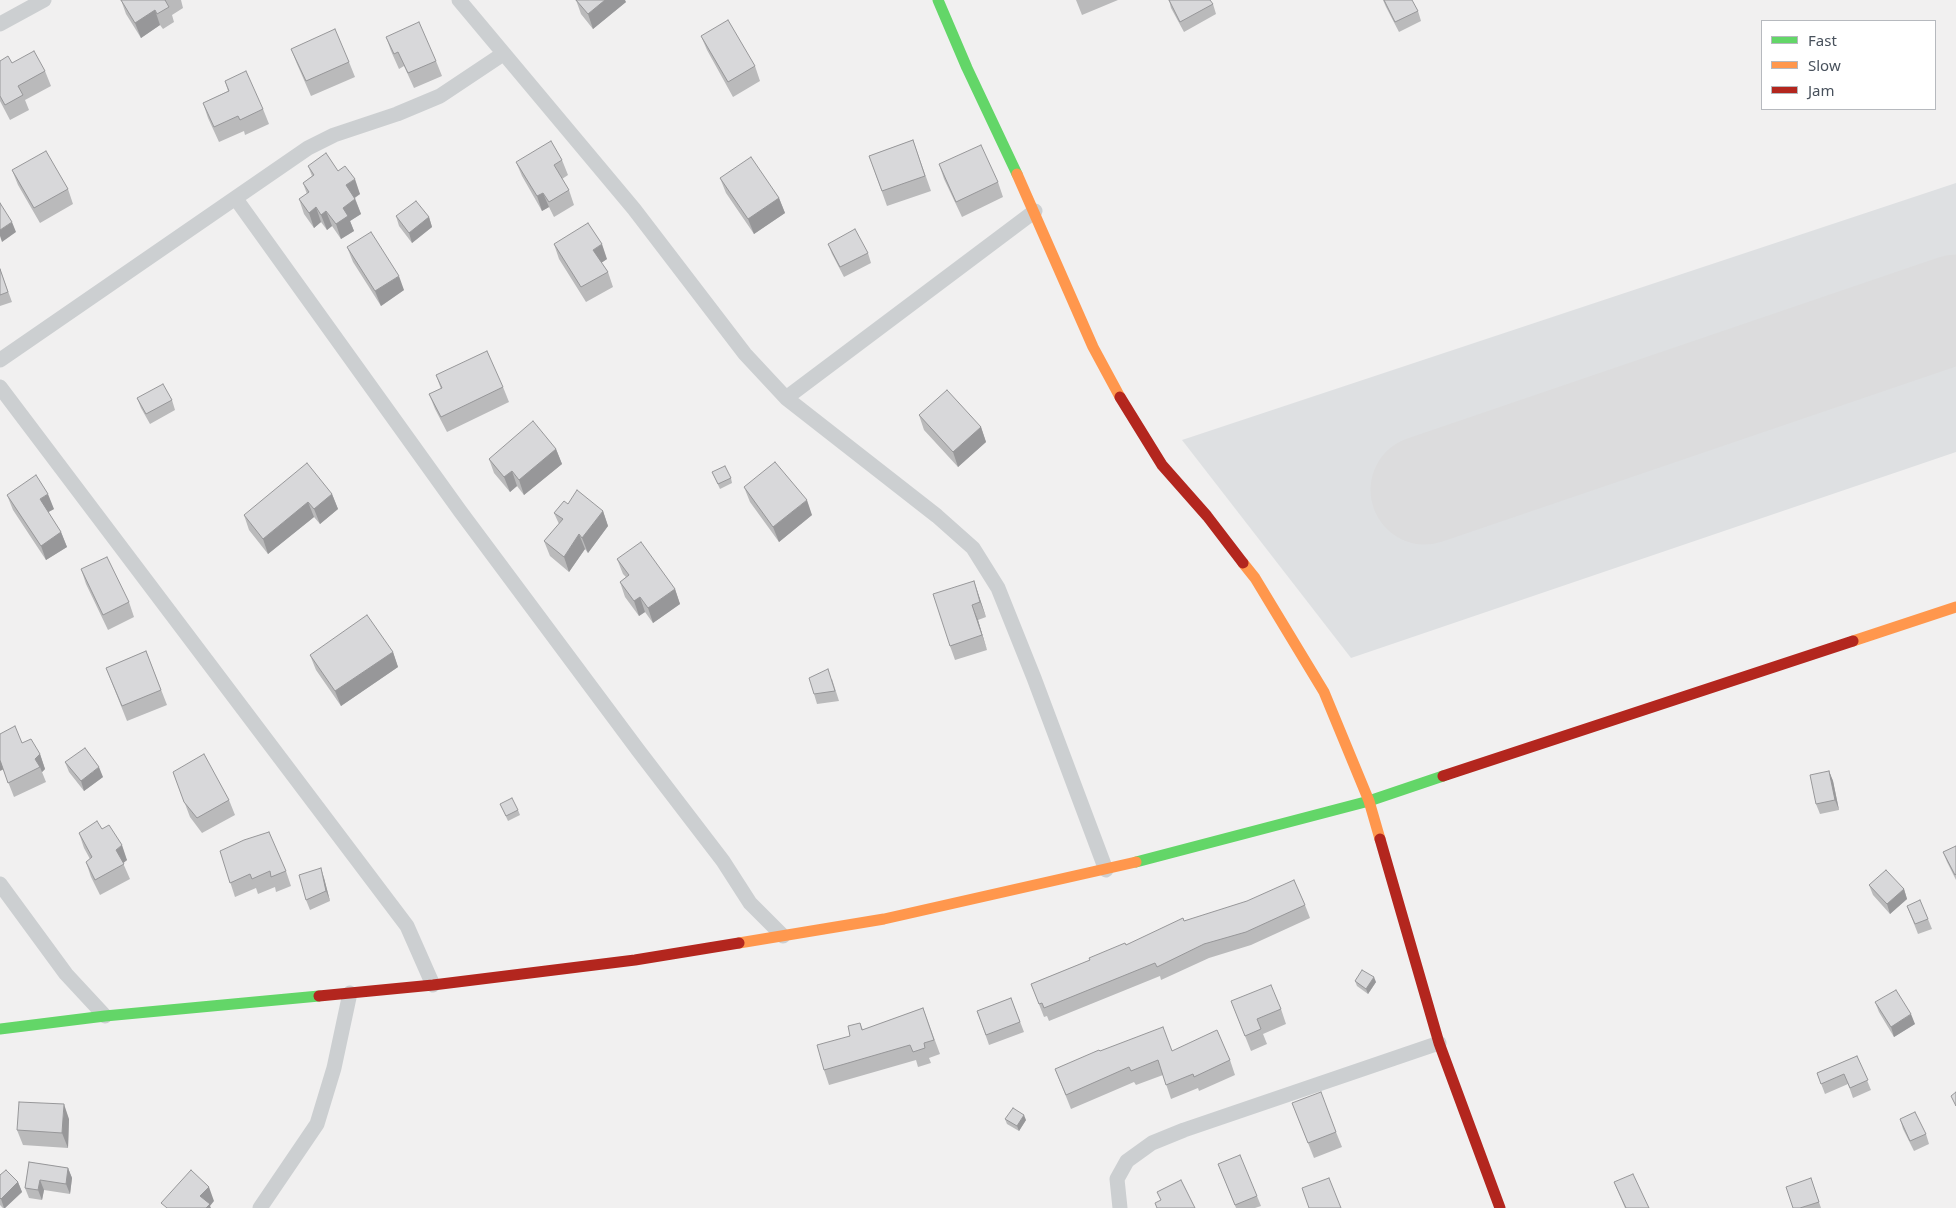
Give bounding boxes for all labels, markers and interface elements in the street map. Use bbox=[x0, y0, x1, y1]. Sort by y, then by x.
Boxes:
legend bbox=[1761, 20, 1936, 110]
text: Fast bbox=[1808, 30, 1837, 50]
text: Slow bbox=[1808, 55, 1841, 75]
text: Jam bbox=[1808, 80, 1835, 100]

